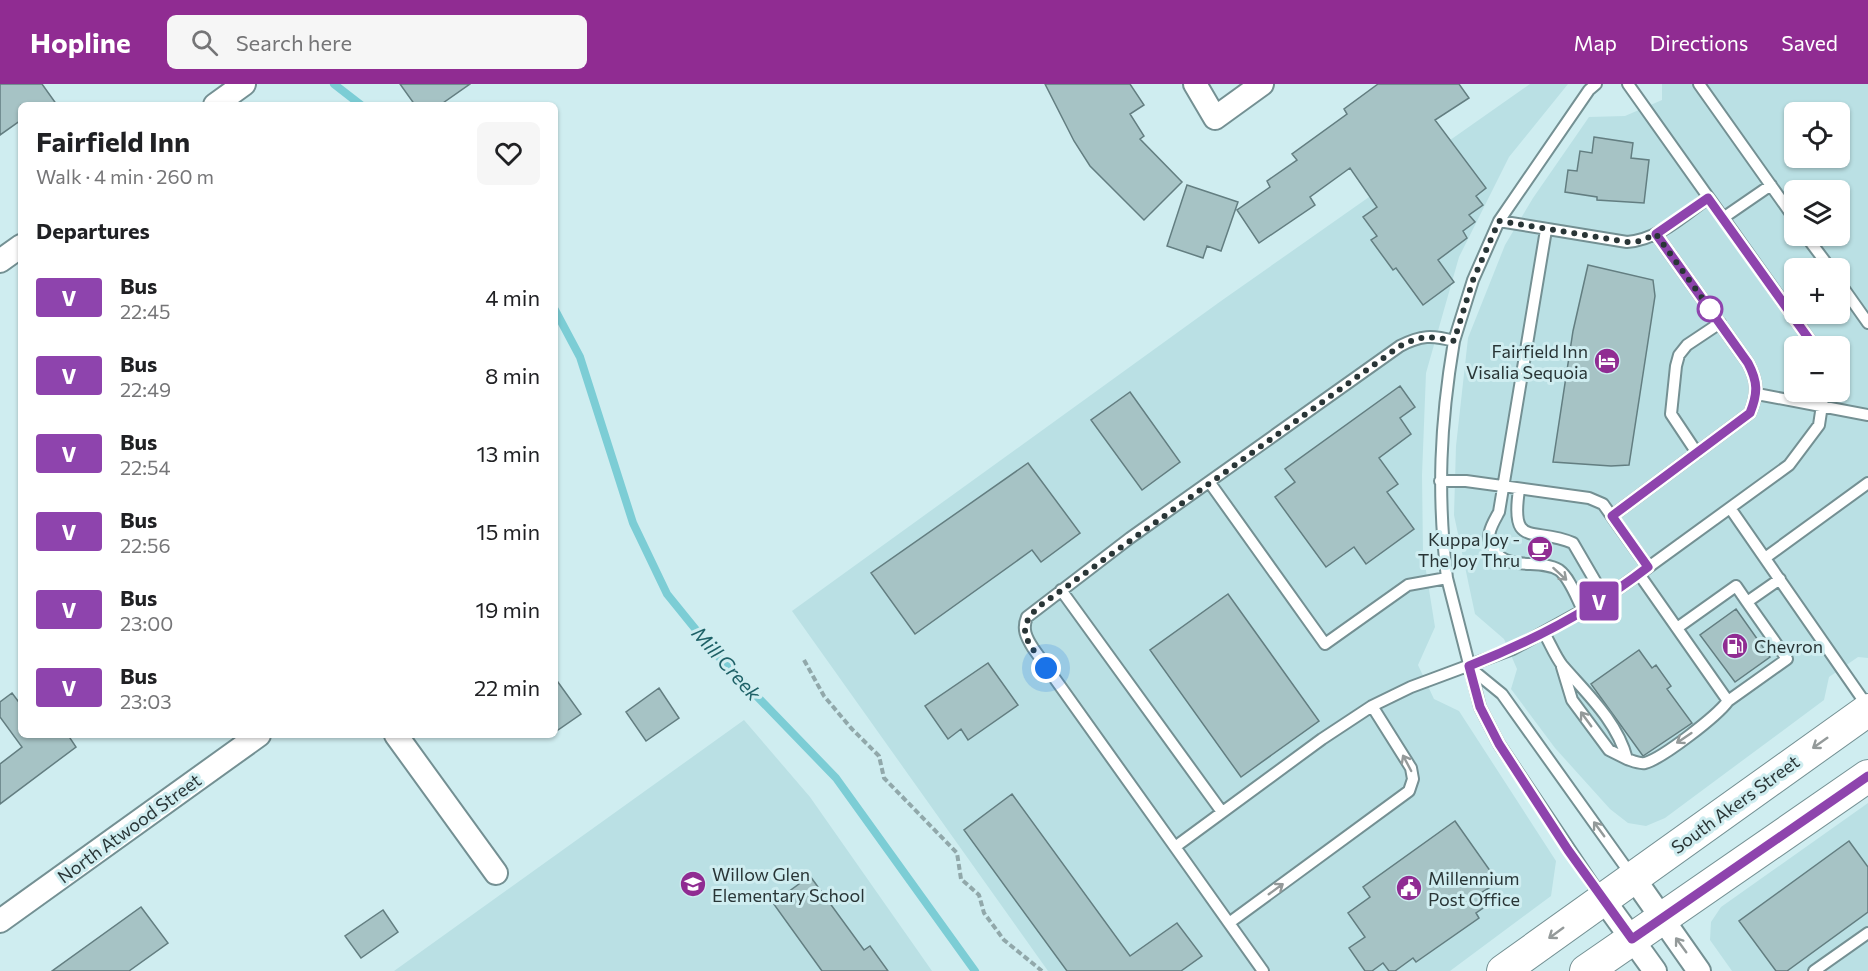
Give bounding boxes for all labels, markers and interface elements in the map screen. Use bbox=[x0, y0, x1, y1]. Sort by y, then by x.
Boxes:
search box bbox=[167, 15, 587, 69]
text: Hopline bbox=[30, 25, 131, 59]
icon: search bbox=[188, 26, 221, 59]
text: Search here bbox=[236, 29, 352, 56]
text: Map bbox=[1574, 30, 1617, 55]
text: Directions bbox=[1650, 30, 1748, 55]
text: Saved bbox=[1781, 30, 1838, 55]
map controls bbox=[1784, 102, 1850, 402]
button: locate bbox=[1784, 102, 1850, 168]
button: heart bbox=[477, 122, 540, 185]
text: Fairfield Inn bbox=[36, 124, 190, 158]
text: Walk · 4 min · 260 m bbox=[36, 164, 214, 188]
button: layers bbox=[1784, 180, 1850, 246]
text: Departures bbox=[36, 217, 150, 244]
button: + bbox=[1784, 258, 1850, 324]
text: Bus bbox=[120, 272, 157, 299]
text: 4 min bbox=[485, 284, 540, 311]
text: V bbox=[62, 285, 76, 310]
unlabelled marker bbox=[1697, 296, 1723, 322]
text: 22:45 bbox=[120, 299, 170, 323]
button: − bbox=[1784, 336, 1850, 402]
place label: Fairfield Inn Visalia Sequoia bbox=[1466, 340, 1588, 383]
hotel icon: Fairfield Inn Visalia Sequoia bbox=[1592, 346, 1622, 376]
text: Bus bbox=[120, 350, 157, 377]
text: 8 min bbox=[485, 362, 540, 389]
text: V bbox=[62, 363, 76, 388]
text: 22:49 bbox=[120, 377, 171, 401]
text: Bus bbox=[120, 428, 157, 455]
text: 13 min bbox=[476, 440, 540, 467]
text: V bbox=[62, 441, 76, 466]
text: 22:54 bbox=[120, 455, 170, 479]
text: Bus bbox=[120, 506, 157, 533]
text: 15 min bbox=[476, 518, 540, 545]
text: V bbox=[62, 519, 76, 544]
place label: Kuppa Joy - The Joy Thru bbox=[1418, 528, 1520, 571]
text: 22:56 bbox=[120, 533, 171, 557]
cafe icon: Kuppa Joy - The Joy Thru bbox=[1525, 534, 1555, 564]
one-way arrow bbox=[1552, 567, 1568, 581]
line badge: V bbox=[1580, 582, 1618, 620]
text: Bus bbox=[120, 584, 157, 611]
text: V bbox=[1592, 589, 1606, 614]
text: 19 min bbox=[476, 596, 540, 623]
text: V bbox=[62, 597, 76, 622]
text: 23:00 bbox=[120, 611, 173, 635]
water label: Mill Creek bbox=[687, 621, 767, 706]
fuel station icon: Chevron bbox=[1720, 631, 1750, 661]
place label: Chevron bbox=[1754, 635, 1823, 657]
your location bbox=[1031, 653, 1061, 683]
text: Bus bbox=[120, 662, 157, 689]
text: 22 min bbox=[474, 674, 540, 701]
text: V bbox=[62, 675, 76, 700]
text: 23:03 bbox=[120, 689, 172, 713]
one-way arrow bbox=[1580, 712, 1593, 728]
one-way arrow bbox=[1676, 732, 1693, 744]
one-way arrow bbox=[1812, 737, 1829, 749]
street label: South Akers Street bbox=[1667, 750, 1803, 858]
one-way arrow bbox=[1401, 754, 1413, 772]
street label: North Atwood Street bbox=[53, 769, 205, 887]
one-way arrow bbox=[1593, 822, 1605, 838]
place label: Willow Glen Elementary School bbox=[712, 863, 865, 906]
place label: Millennium Post Office bbox=[1428, 867, 1520, 910]
school or university icon: Willow Glen Elementary School bbox=[678, 869, 708, 899]
public building icon: Millennium Post Office bbox=[1394, 873, 1424, 903]
one-way arrow bbox=[1267, 882, 1283, 895]
one-way arrow bbox=[1548, 927, 1564, 939]
one-way arrow bbox=[1675, 937, 1687, 953]

